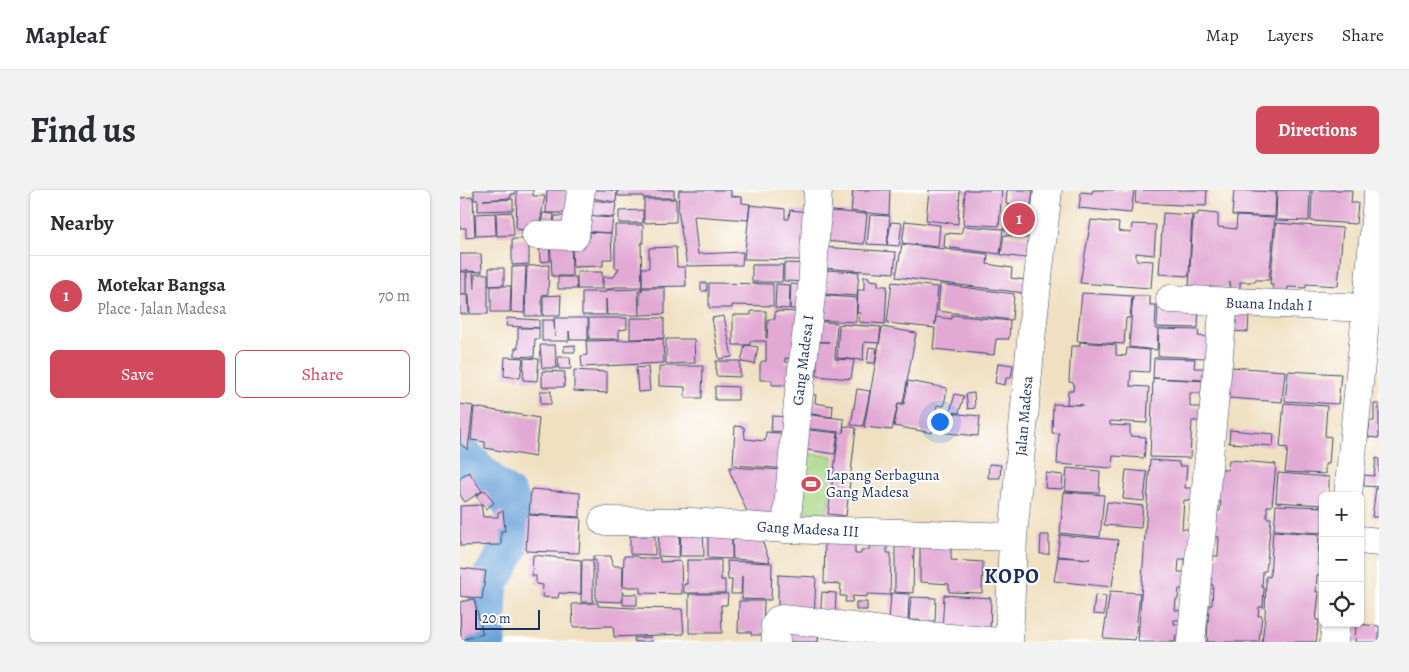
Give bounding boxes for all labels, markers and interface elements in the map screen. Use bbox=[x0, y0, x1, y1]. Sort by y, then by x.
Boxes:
text: Mapleaf bbox=[25, 19, 107, 51]
text: Map bbox=[1206, 23, 1239, 47]
text: Layers bbox=[1267, 23, 1314, 47]
text: Share bbox=[1342, 23, 1384, 47]
text: Find us bbox=[30, 106, 136, 154]
button: Directions bbox=[1256, 106, 1379, 154]
pin: 1 bbox=[1003, 200, 1035, 238]
text: Nearby bbox=[50, 209, 113, 237]
text: Motekar Bangsa bbox=[97, 272, 226, 298]
text: 1 bbox=[63, 285, 69, 307]
text: 70 m bbox=[378, 285, 410, 307]
street label: Buana Indah I bbox=[1225, 292, 1313, 316]
text: Place · Jalan Madesa bbox=[97, 298, 226, 320]
street label: Gang Madesa I bbox=[788, 313, 818, 407]
button: Save bbox=[50, 350, 225, 398]
button: Share bbox=[235, 350, 410, 398]
street label: Jalan Madesa bbox=[1011, 375, 1037, 457]
your location bbox=[927, 409, 953, 435]
place label: Lapang Serbaguna Gang Madesa bbox=[826, 465, 940, 502]
sports icon: Lapang Serbaguna Gang Madesa bbox=[800, 473, 822, 495]
map controls bbox=[1319, 492, 1364, 627]
button: + bbox=[1319, 492, 1364, 537]
street label: Gang Madesa III bbox=[756, 516, 860, 542]
button: − bbox=[1319, 537, 1364, 582]
district label: KOPO bbox=[984, 563, 1040, 590]
button: locate bbox=[1319, 582, 1364, 627]
scale bar bbox=[475, 607, 540, 630]
text: 20 m bbox=[482, 609, 511, 628]

